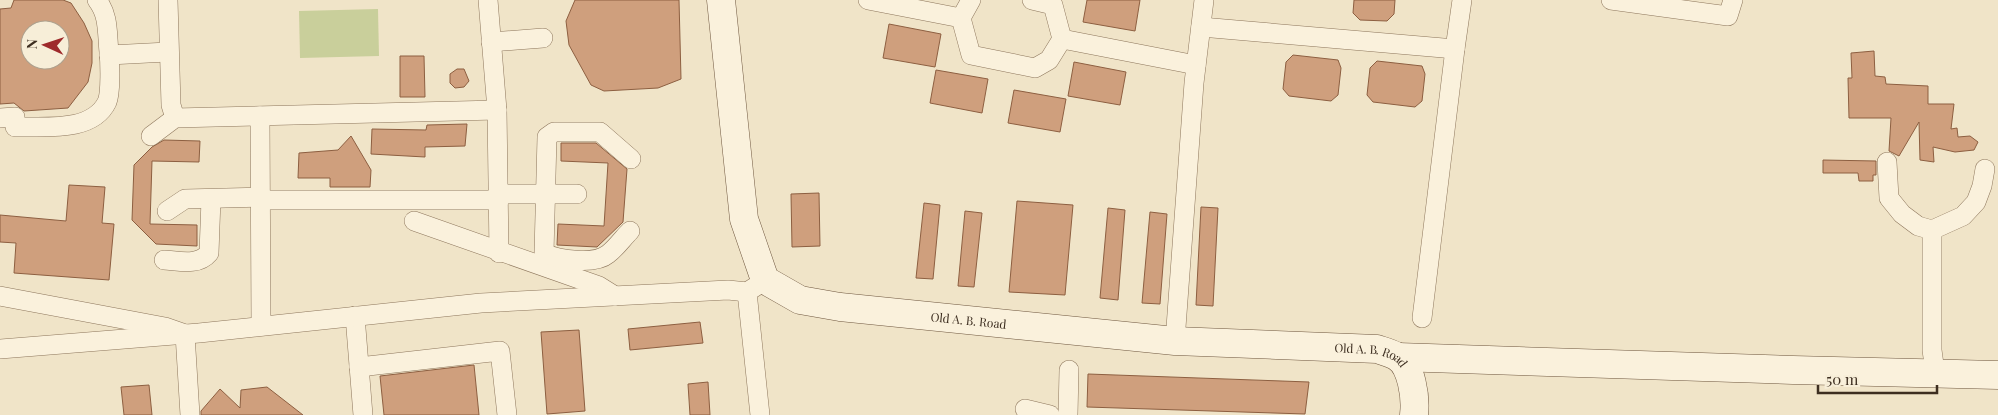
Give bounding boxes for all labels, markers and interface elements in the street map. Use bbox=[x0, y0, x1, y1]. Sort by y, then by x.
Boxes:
north arrow bbox=[20, 20, 70, 70]
text: N bbox=[22, 39, 41, 50]
street label: Old A. B. Road bbox=[930, 308, 1007, 332]
street label: Old A. B. Road bbox=[1334, 339, 1412, 370]
scale bar bbox=[1818, 362, 1937, 394]
text: 50 m bbox=[1826, 369, 1859, 389]

